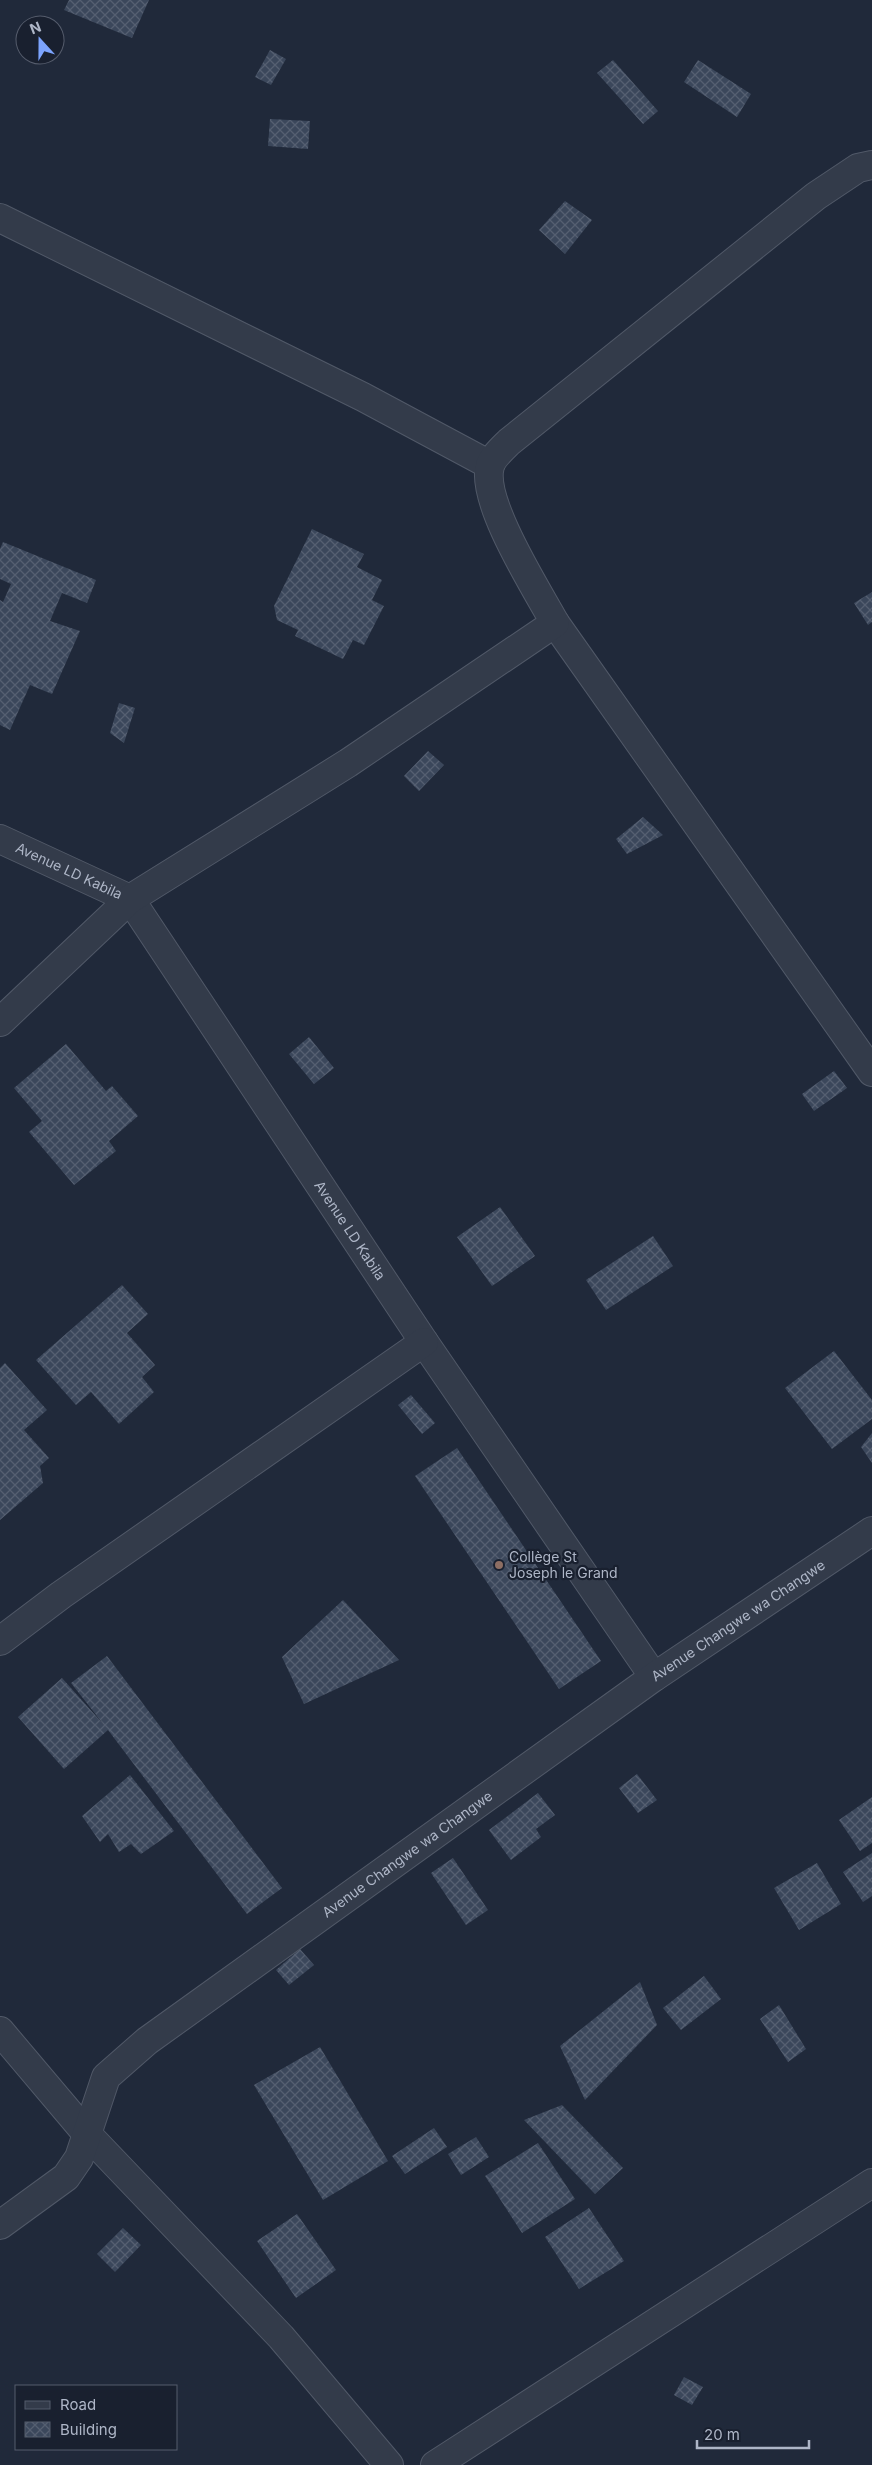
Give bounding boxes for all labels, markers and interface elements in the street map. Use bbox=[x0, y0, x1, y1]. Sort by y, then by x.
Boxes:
north arrow bbox=[15, 15, 65, 65]
text: N bbox=[27, 18, 43, 37]
street label: Avenue LD Kabila bbox=[13, 838, 125, 902]
street label: Avenue LD Kabila bbox=[311, 1177, 389, 1283]
place label: Collège St Joseph le Grand bbox=[509, 1548, 618, 1581]
street label: Avenue Changwe wa Changwe bbox=[648, 1556, 828, 1685]
marker: Collège St Joseph le Grand bbox=[493, 1559, 505, 1571]
street label: Avenue Changwe wa Changwe bbox=[318, 1787, 496, 1921]
legend bbox=[15, 2385, 178, 2450]
text: Road bbox=[60, 2395, 96, 2414]
scale bar bbox=[697, 2418, 810, 2450]
text: Building bbox=[60, 2420, 117, 2439]
text: 20 m bbox=[704, 2425, 740, 2444]

